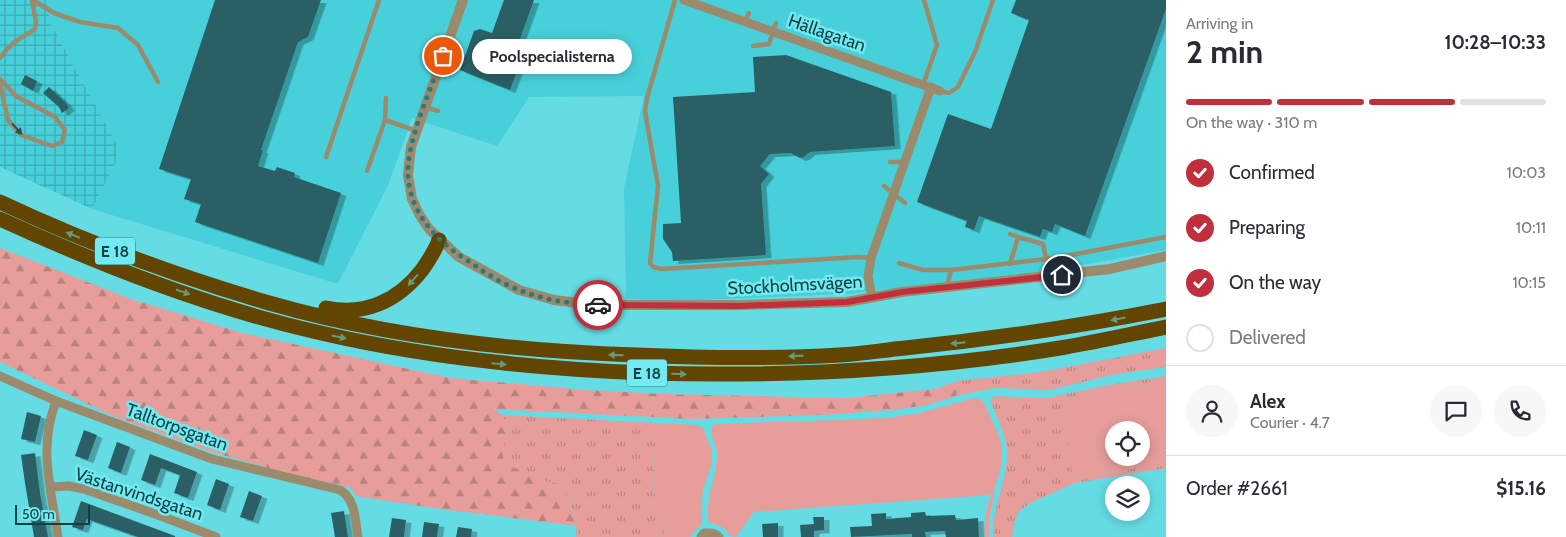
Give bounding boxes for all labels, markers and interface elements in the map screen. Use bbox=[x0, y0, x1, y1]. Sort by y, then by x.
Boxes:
street label: Hällagatan bbox=[785, 9, 869, 57]
text: Arriving in bbox=[1186, 14, 1253, 33]
text: 10:28–10:33 bbox=[1444, 31, 1546, 54]
text: 2 min bbox=[1186, 32, 1263, 71]
pin bbox=[422, 35, 464, 77]
callout: Poolspecialisterna bbox=[473, 38, 633, 74]
icon: bag bbox=[429, 42, 457, 70]
text: Poolspecialisterna bbox=[489, 47, 615, 66]
text: On the way · 310 m bbox=[1186, 113, 1317, 132]
one-way arrow bbox=[11, 123, 22, 135]
icon: check bbox=[1186, 159, 1214, 187]
text: Confirmed bbox=[1229, 161, 1315, 184]
text: 10:03 bbox=[1506, 163, 1546, 182]
icon: check bbox=[1186, 214, 1214, 242]
text: Preparing bbox=[1229, 216, 1305, 239]
text: 10:11 bbox=[1516, 218, 1546, 237]
one-way arrow bbox=[66, 231, 81, 238]
road number: E 18 bbox=[95, 238, 135, 264]
pin bbox=[1041, 254, 1083, 296]
icon: home bbox=[1048, 261, 1076, 289]
icon: check bbox=[1186, 269, 1214, 297]
street label: Stockholmsvägen bbox=[727, 270, 863, 300]
text: On the way bbox=[1229, 271, 1321, 294]
text: 10:15 bbox=[1512, 273, 1546, 292]
one-way arrow bbox=[408, 274, 419, 286]
courier bbox=[573, 280, 623, 330]
one-way arrow bbox=[175, 289, 190, 296]
icon: car bbox=[584, 291, 612, 319]
one-way arrow bbox=[1110, 315, 1126, 323]
text: Delivered bbox=[1229, 326, 1306, 349]
one-way arrow bbox=[331, 333, 346, 341]
one-way arrow bbox=[949, 339, 965, 347]
one-way arrow bbox=[607, 350, 623, 358]
one-way arrow bbox=[787, 353, 803, 361]
road number: E 18 bbox=[627, 359, 667, 386]
one-way arrow bbox=[491, 360, 507, 368]
one-way arrow bbox=[671, 370, 687, 378]
button: person bbox=[1186, 385, 1238, 437]
button: chat bbox=[1430, 385, 1482, 437]
button: phone bbox=[1494, 385, 1546, 437]
text: Alex bbox=[1250, 390, 1286, 413]
street label: Talltorpsgatan bbox=[123, 398, 231, 456]
text: Courier · 4.7 bbox=[1250, 413, 1330, 432]
map controls bbox=[1105, 421, 1150, 521]
button: locate bbox=[1105, 421, 1150, 466]
street label: Västanvindsgatan bbox=[72, 463, 206, 525]
button: layers bbox=[1105, 476, 1150, 521]
text: Order #2661 bbox=[1186, 477, 1288, 500]
text: $15.16 bbox=[1496, 477, 1546, 500]
scale bar bbox=[15, 502, 90, 525]
text: 50 m bbox=[22, 505, 55, 523]

